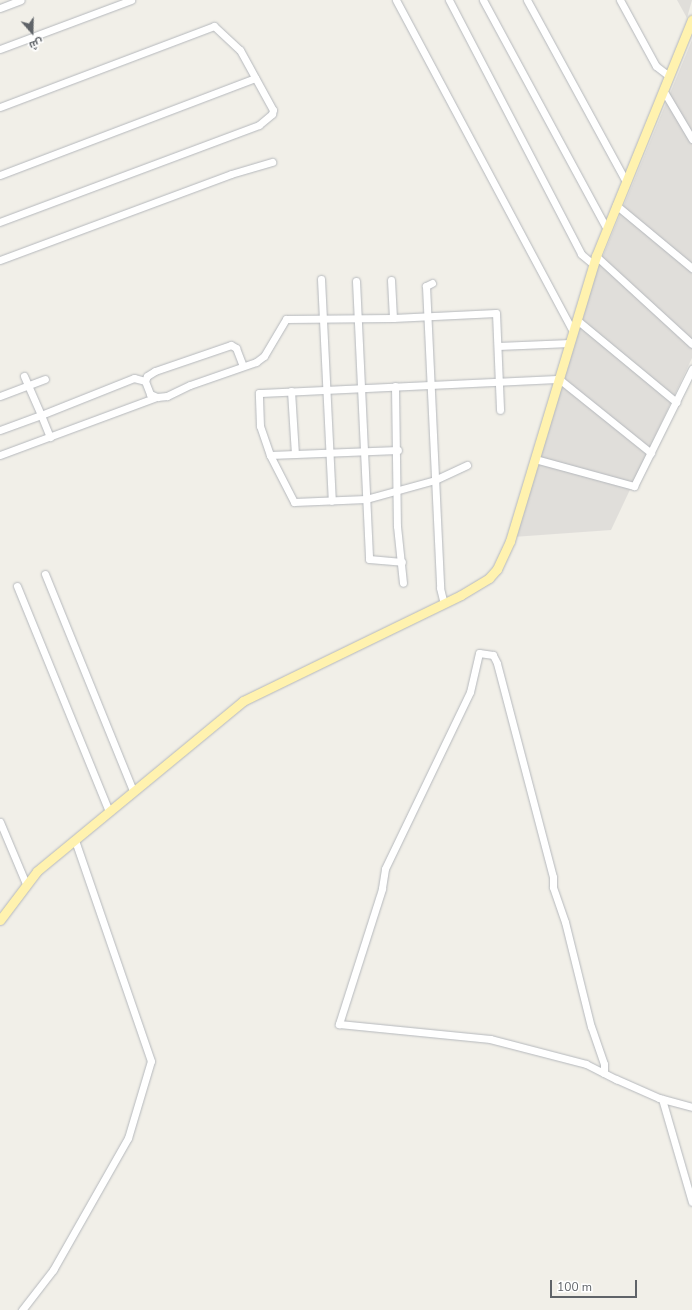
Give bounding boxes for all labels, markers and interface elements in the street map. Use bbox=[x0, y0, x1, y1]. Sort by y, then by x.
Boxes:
north arrow bbox=[12, 12, 52, 52]
text: ش bbox=[27, 34, 45, 53]
scale bar bbox=[552, 1272, 639, 1298]
text: 100 m bbox=[557, 1279, 592, 1295]

